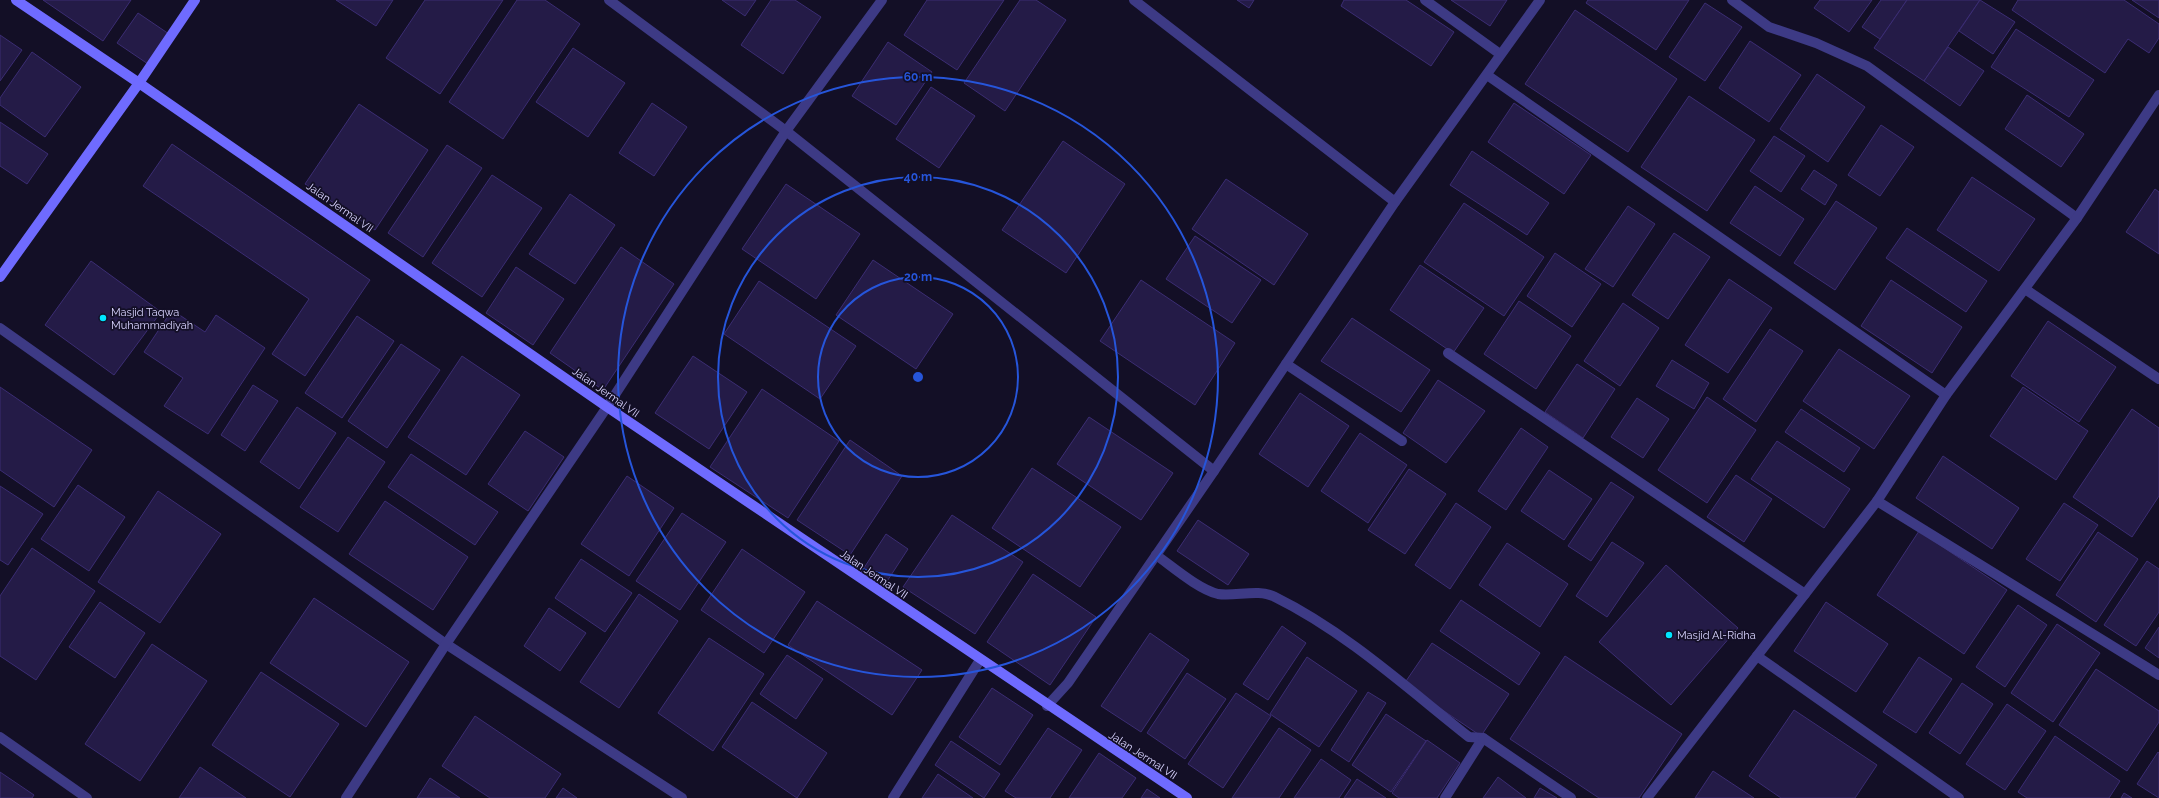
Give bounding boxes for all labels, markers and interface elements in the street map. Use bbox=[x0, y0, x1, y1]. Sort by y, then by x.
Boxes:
text: 60 m bbox=[904, 70, 932, 84]
text: 40 m bbox=[904, 170, 932, 184]
street label: Jalan Jermal VII bbox=[304, 180, 376, 235]
text: 20 m bbox=[904, 270, 932, 284]
place label: Masjid Taqwa Muhammadiyah bbox=[111, 306, 193, 332]
marker: Masjid Taqwa Muhammadiyah bbox=[98, 313, 108, 323]
street label: Jalan Jermal VII bbox=[570, 365, 642, 420]
centre of rings bbox=[911, 370, 925, 384]
street label: Jalan Jermal VII bbox=[837, 547, 910, 602]
place label: Masjid Al-Ridha bbox=[1677, 629, 1756, 642]
marker: Masjid Al-Ridha bbox=[1664, 630, 1674, 640]
street label: Jalan Jermal VII bbox=[1106, 729, 1179, 782]

